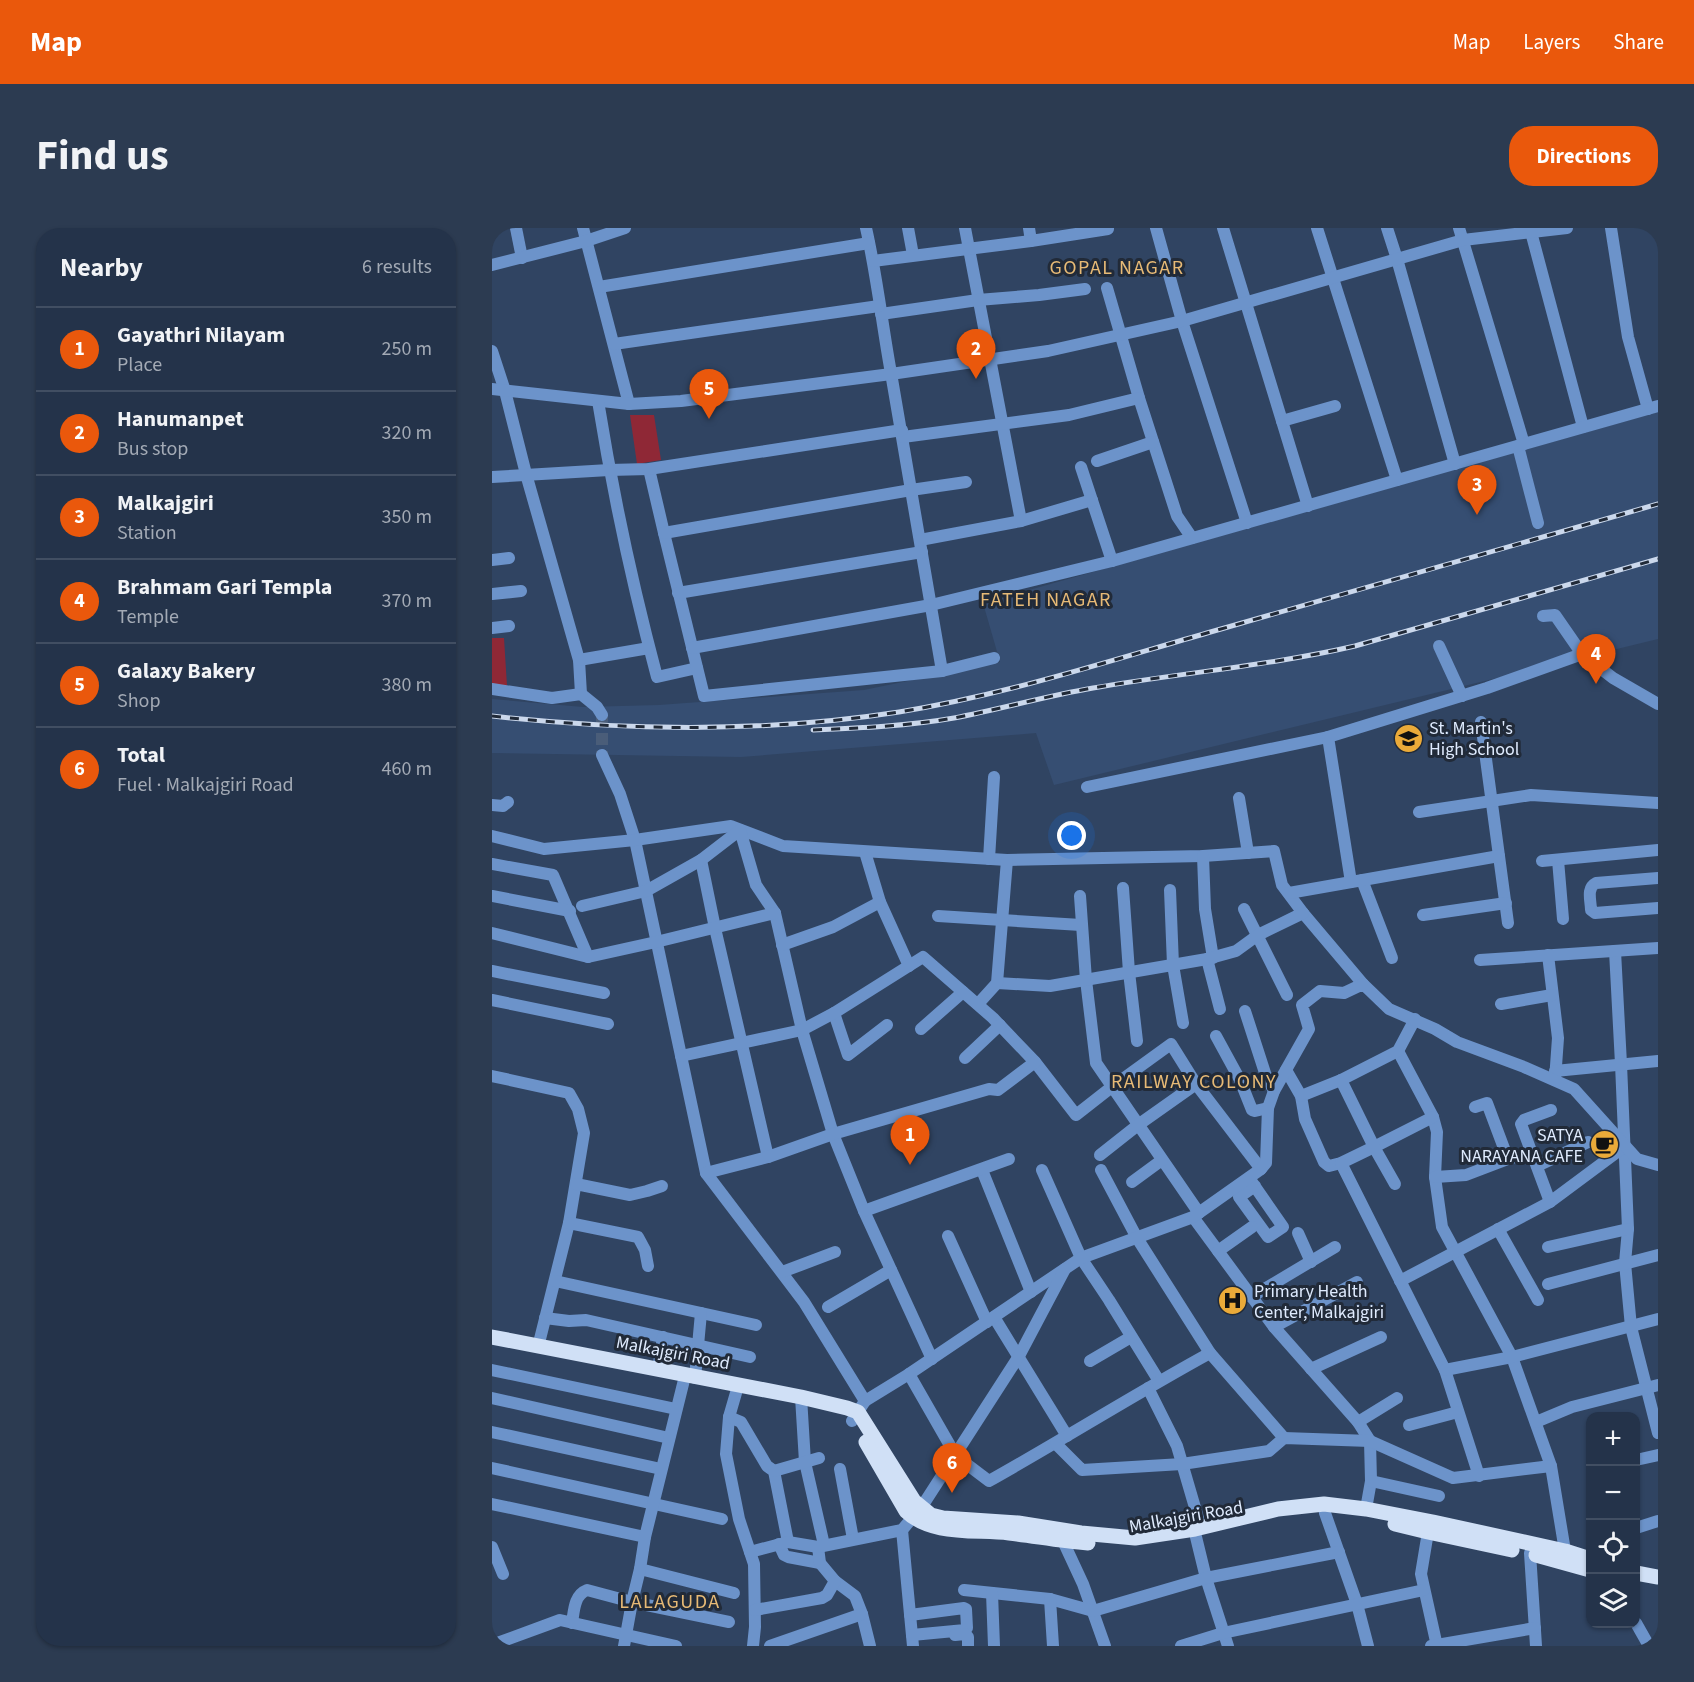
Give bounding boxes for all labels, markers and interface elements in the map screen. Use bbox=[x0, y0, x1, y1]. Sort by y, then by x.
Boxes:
text: Map bbox=[30, 22, 82, 62]
text: Map bbox=[1453, 27, 1490, 57]
text: Layers bbox=[1523, 27, 1580, 57]
text: Share bbox=[1613, 27, 1664, 57]
text: Find us bbox=[36, 126, 169, 186]
button: Directions bbox=[1509, 126, 1658, 186]
text: Nearby bbox=[60, 249, 143, 286]
text: 6 results bbox=[362, 253, 432, 281]
district label: GOPAL NAGAR bbox=[1049, 254, 1185, 282]
text: Gayathri Nilayam bbox=[117, 319, 285, 351]
pin: 2 bbox=[956, 330, 996, 379]
text: 1 bbox=[74, 335, 85, 363]
text: 250 m bbox=[382, 335, 432, 363]
text: Place bbox=[117, 351, 162, 379]
pin: 5 bbox=[690, 370, 728, 419]
text: Hanumanpet bbox=[117, 403, 244, 435]
text: 2 bbox=[74, 419, 85, 447]
text: 320 m bbox=[382, 419, 432, 447]
text: Bus stop bbox=[117, 435, 188, 463]
pin: 3 bbox=[1458, 466, 1496, 515]
text: Malkajgiri bbox=[117, 487, 214, 519]
text: 3 bbox=[74, 503, 85, 531]
text: 350 m bbox=[382, 503, 432, 531]
text: Station bbox=[117, 519, 177, 547]
text: Brahmam Gari Templa bbox=[117, 571, 332, 603]
district label: FATEH NAGAR bbox=[980, 586, 1112, 614]
text: 4 bbox=[74, 587, 85, 615]
text: 370 m bbox=[382, 587, 432, 615]
text: Temple bbox=[117, 603, 179, 631]
pin: 4 bbox=[1576, 634, 1616, 684]
text: Galaxy Bakery bbox=[117, 655, 255, 687]
text: 5 bbox=[74, 671, 85, 699]
text: 380 m bbox=[382, 671, 432, 699]
text: Shop bbox=[117, 687, 161, 715]
place label: St. Martin's High School bbox=[1429, 716, 1519, 762]
school or university icon: St. Martin's High School bbox=[1392, 722, 1424, 754]
text: Total bbox=[117, 739, 165, 771]
text: 6 bbox=[74, 755, 85, 783]
text: 460 m bbox=[382, 755, 432, 783]
text: Fuel · Malkajgiri Road bbox=[117, 771, 294, 799]
your location bbox=[1057, 821, 1086, 850]
district label: RAILWAY COLONY bbox=[1111, 1068, 1277, 1096]
pin: 1 bbox=[890, 1116, 930, 1165]
place label: SATYA NARAYANA CAFE bbox=[1460, 1123, 1583, 1169]
cafe icon: SATYA NARAYANA CAFE bbox=[1588, 1129, 1620, 1161]
place label: Primary Health Center, Malkajgiri bbox=[1254, 1279, 1384, 1325]
hospital icon: Primary Health Center, Malkajgiri bbox=[1217, 1285, 1249, 1317]
street label: Malkajgiri Road bbox=[614, 1330, 732, 1376]
map controls bbox=[1586, 1412, 1640, 1628]
button: + bbox=[1586, 1412, 1640, 1466]
pin: 6 bbox=[932, 1444, 972, 1493]
button: − bbox=[1586, 1466, 1640, 1520]
street label: Malkajgiri Road bbox=[1127, 1495, 1245, 1539]
button: locate bbox=[1586, 1520, 1640, 1574]
button: layers bbox=[1586, 1574, 1640, 1628]
district label: LALAGUDA bbox=[619, 1588, 721, 1616]

